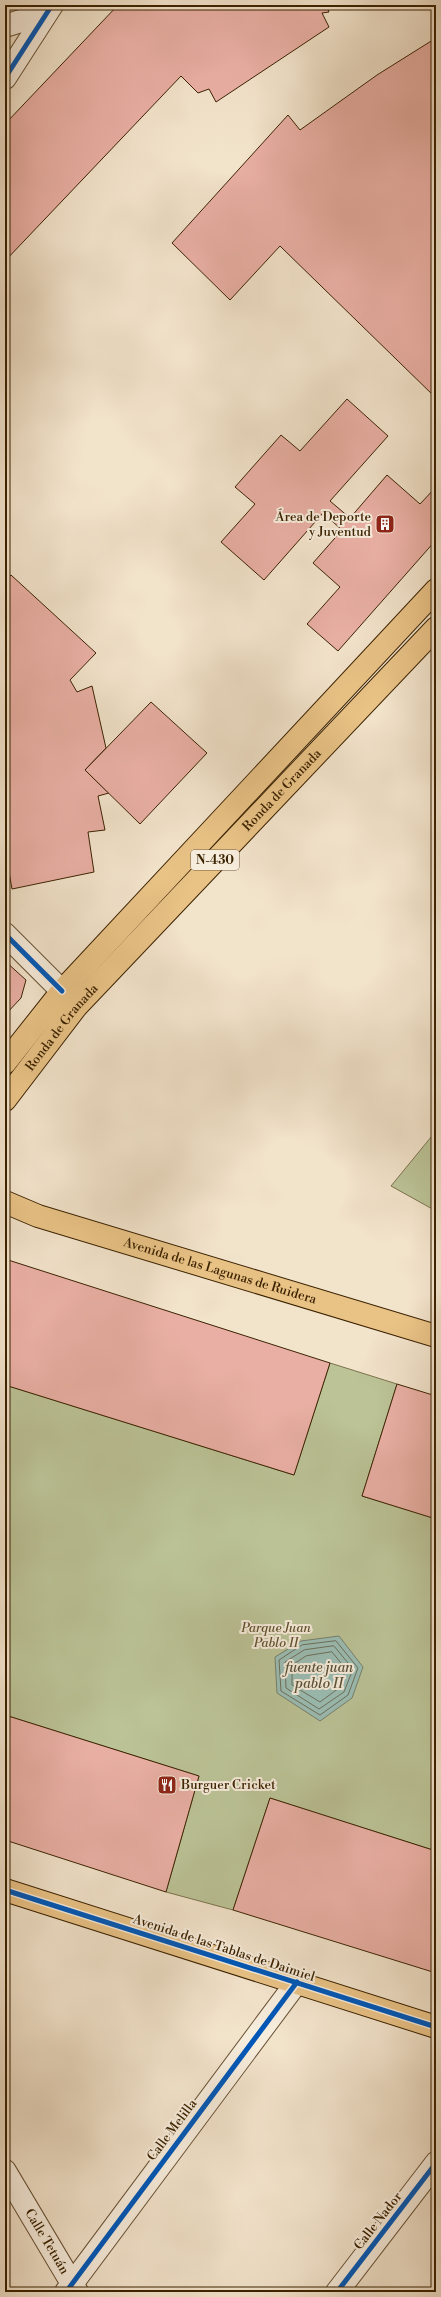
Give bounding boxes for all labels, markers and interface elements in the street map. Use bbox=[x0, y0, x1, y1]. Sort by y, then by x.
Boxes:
place label: Área de Deporte y Juventud bbox=[275, 508, 372, 540]
building icon: Área de Deporte y Juventud bbox=[374, 513, 396, 535]
street label: Ronda de Granada bbox=[239, 745, 325, 835]
road number: N-430 bbox=[191, 850, 239, 870]
street label: Ronda de Granada bbox=[22, 980, 102, 1074]
street label: Avenida de las Lagunas de Ruidera bbox=[121, 1234, 319, 1308]
park label: Parque Juan Pablo II bbox=[240, 1620, 311, 1651]
water label: fuente juan pablo II bbox=[282, 1659, 353, 1693]
restaurant icon: Burguer Cricket bbox=[156, 1774, 178, 1796]
place label: Burguer Cricket bbox=[180, 1777, 276, 1793]
street label: Avenida de las Tablas de Daimiel bbox=[130, 1911, 317, 1985]
street label: Calle Melilla bbox=[144, 2096, 201, 2164]
street label: Calle Nador bbox=[351, 2189, 406, 2253]
street label: Calle Tetuán bbox=[21, 2206, 73, 2277]

